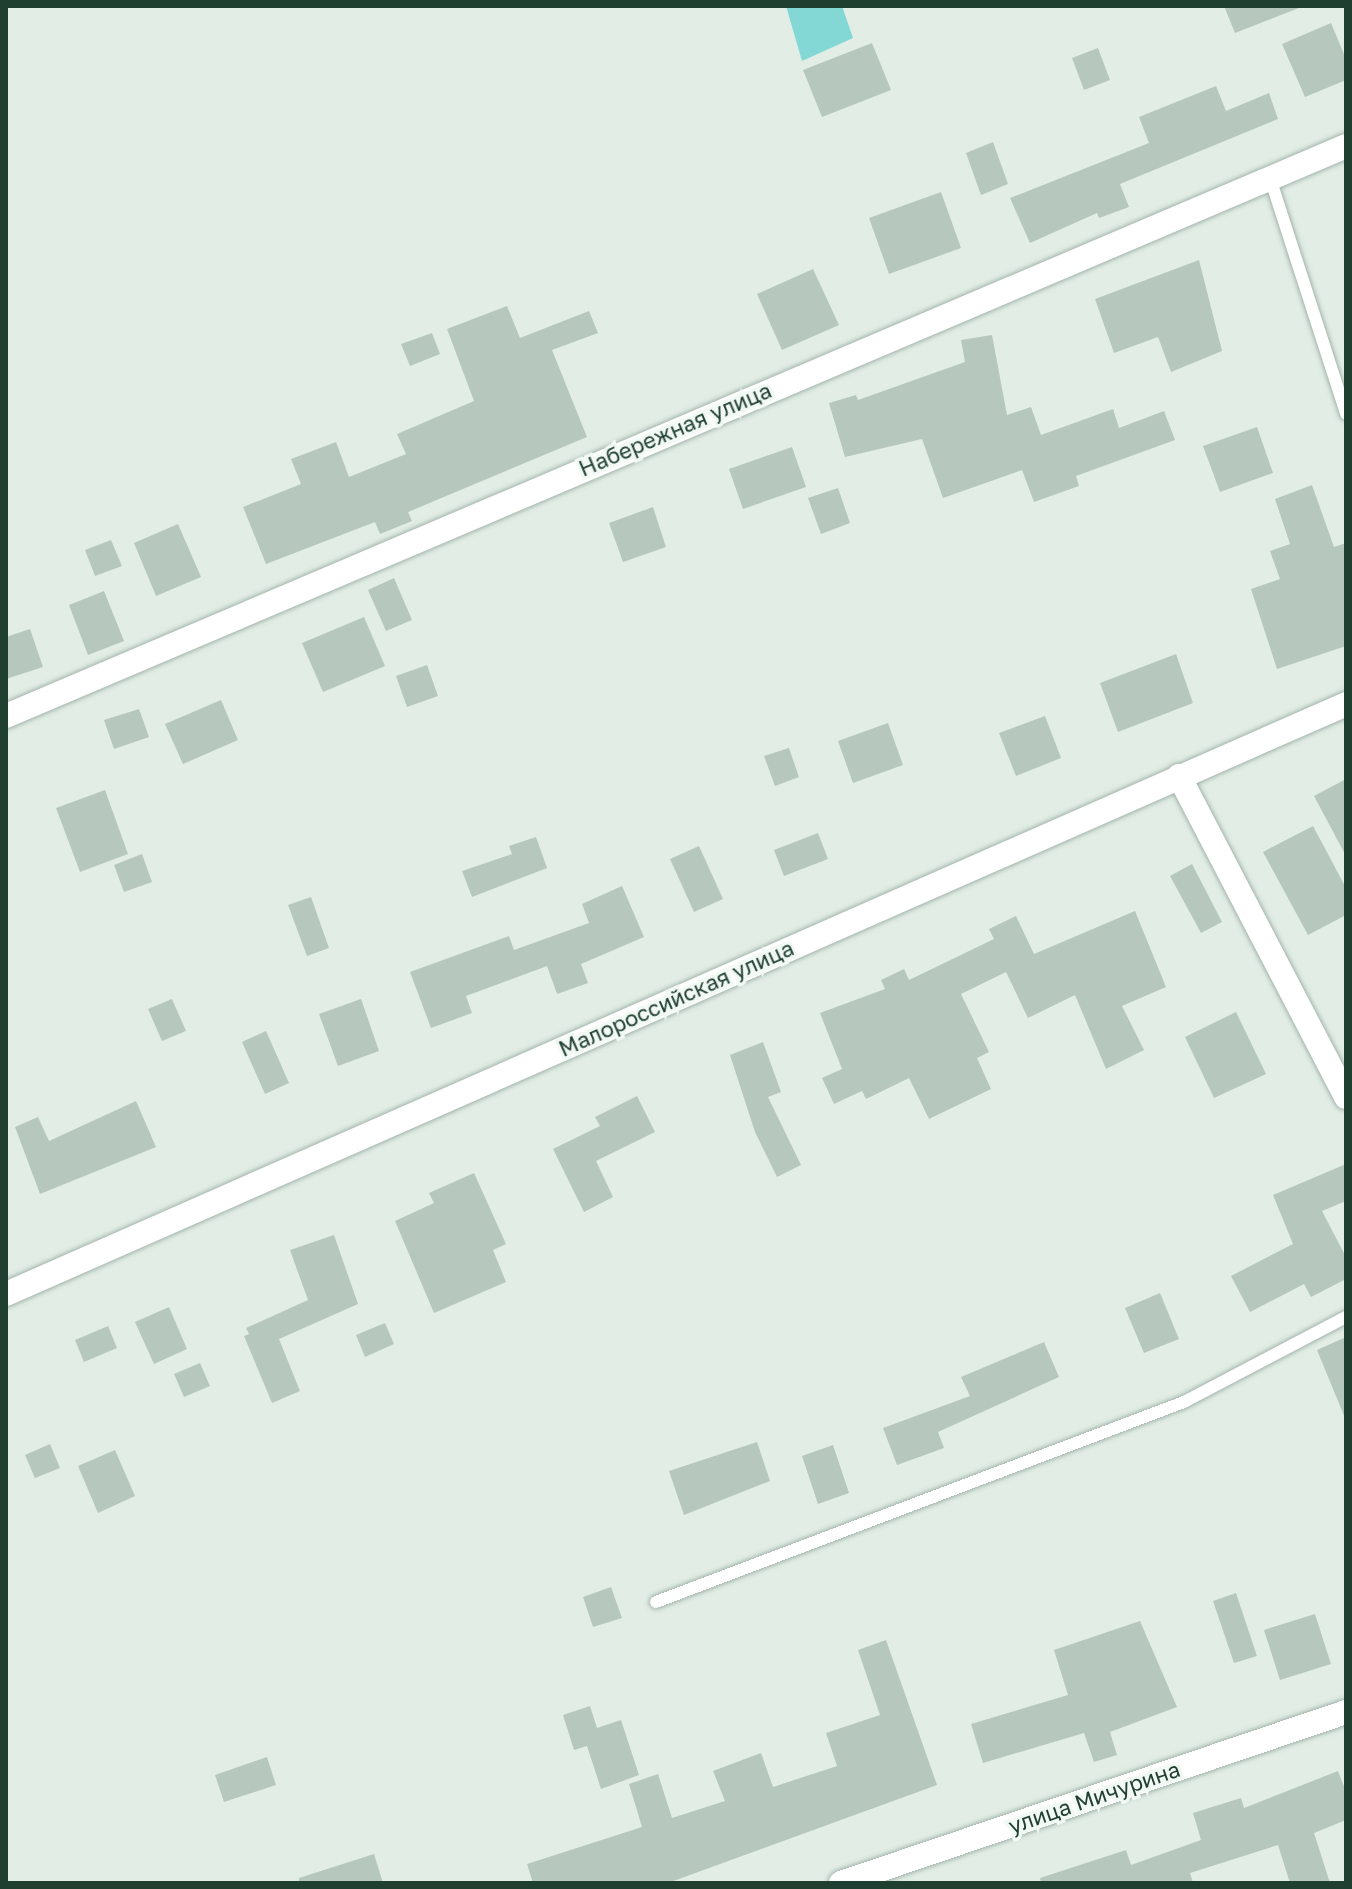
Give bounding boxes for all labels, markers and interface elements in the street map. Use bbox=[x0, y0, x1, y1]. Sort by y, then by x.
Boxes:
street label: Набережная улица bbox=[575, 376, 775, 482]
street label: Малороссийская улица bbox=[554, 934, 798, 1062]
street label: улица Мичурина bbox=[1005, 1755, 1183, 1839]

